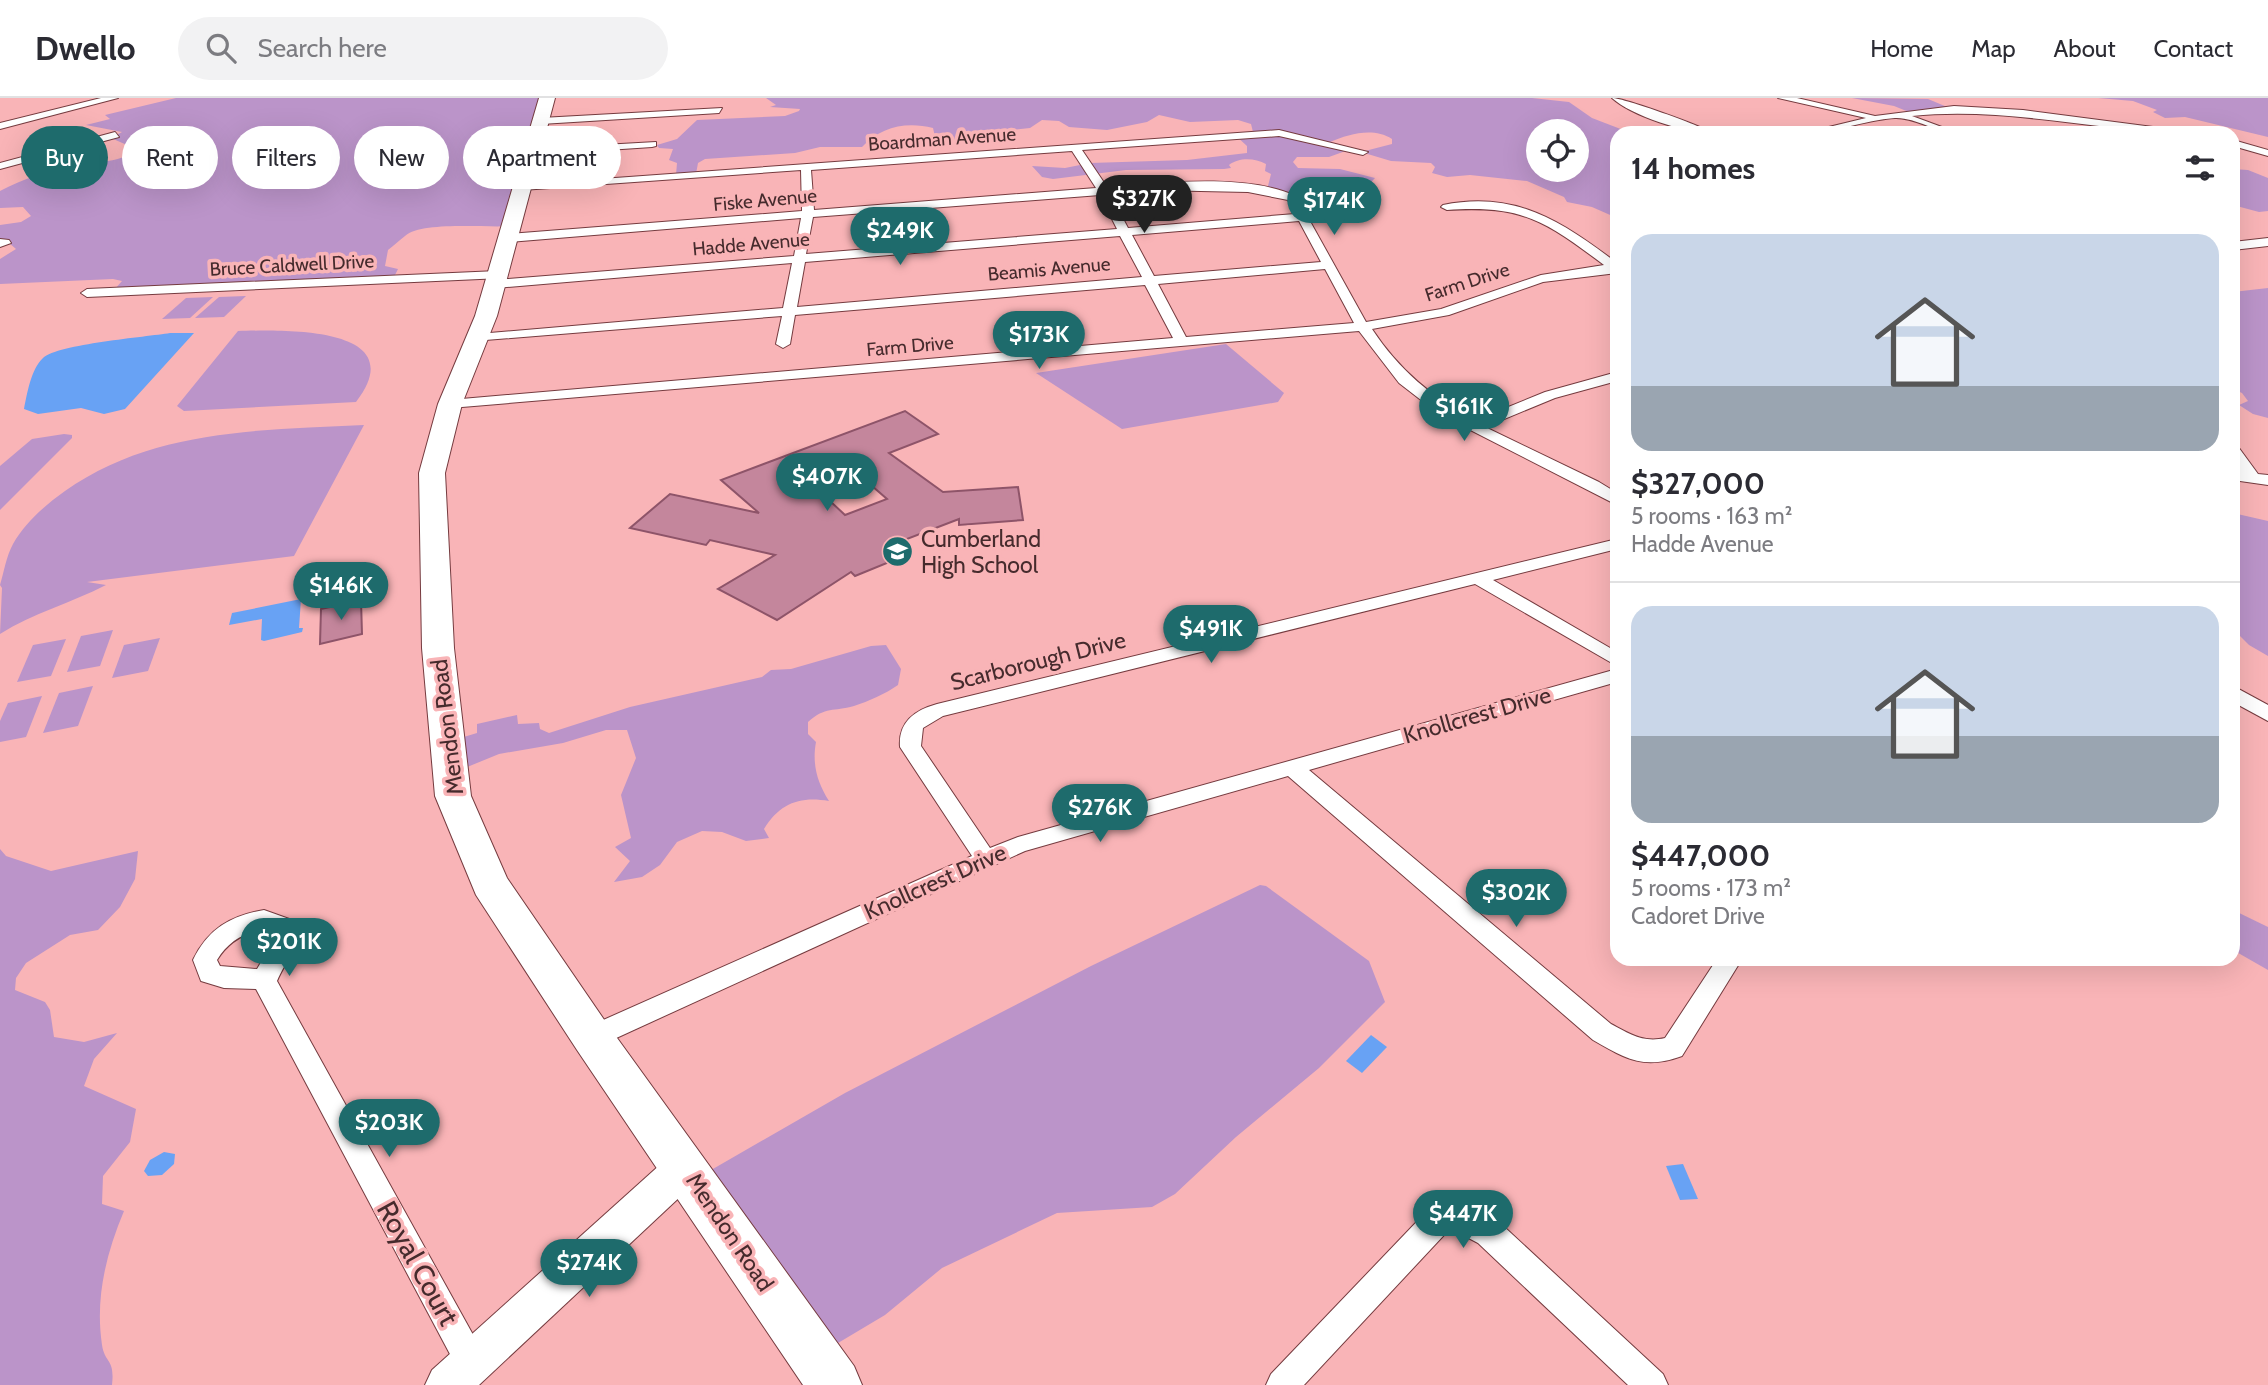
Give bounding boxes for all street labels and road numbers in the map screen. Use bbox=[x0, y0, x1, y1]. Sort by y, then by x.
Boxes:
street label: Boardman Avenue bbox=[867, 122, 1017, 156]
street label: Fiske Avenue bbox=[712, 184, 818, 216]
street label: Hadde Avenue bbox=[691, 227, 811, 261]
street label: Bruce Caldwell Drive bbox=[209, 249, 375, 281]
street label: Beamis Avenue bbox=[987, 252, 1112, 286]
street label: Farm Drive bbox=[1422, 257, 1512, 306]
street label: Farm Drive bbox=[865, 331, 955, 361]
street label: Scarborough Drive bbox=[947, 626, 1129, 696]
street label: Mendon Road bbox=[425, 658, 469, 796]
street label: Knollcrest Drive bbox=[1400, 680, 1554, 749]
street label: Knollcrest Drive bbox=[860, 838, 1011, 926]
street label: Mendon Road bbox=[680, 1168, 780, 1296]
street label: Royal Court bbox=[370, 1195, 466, 1331]

